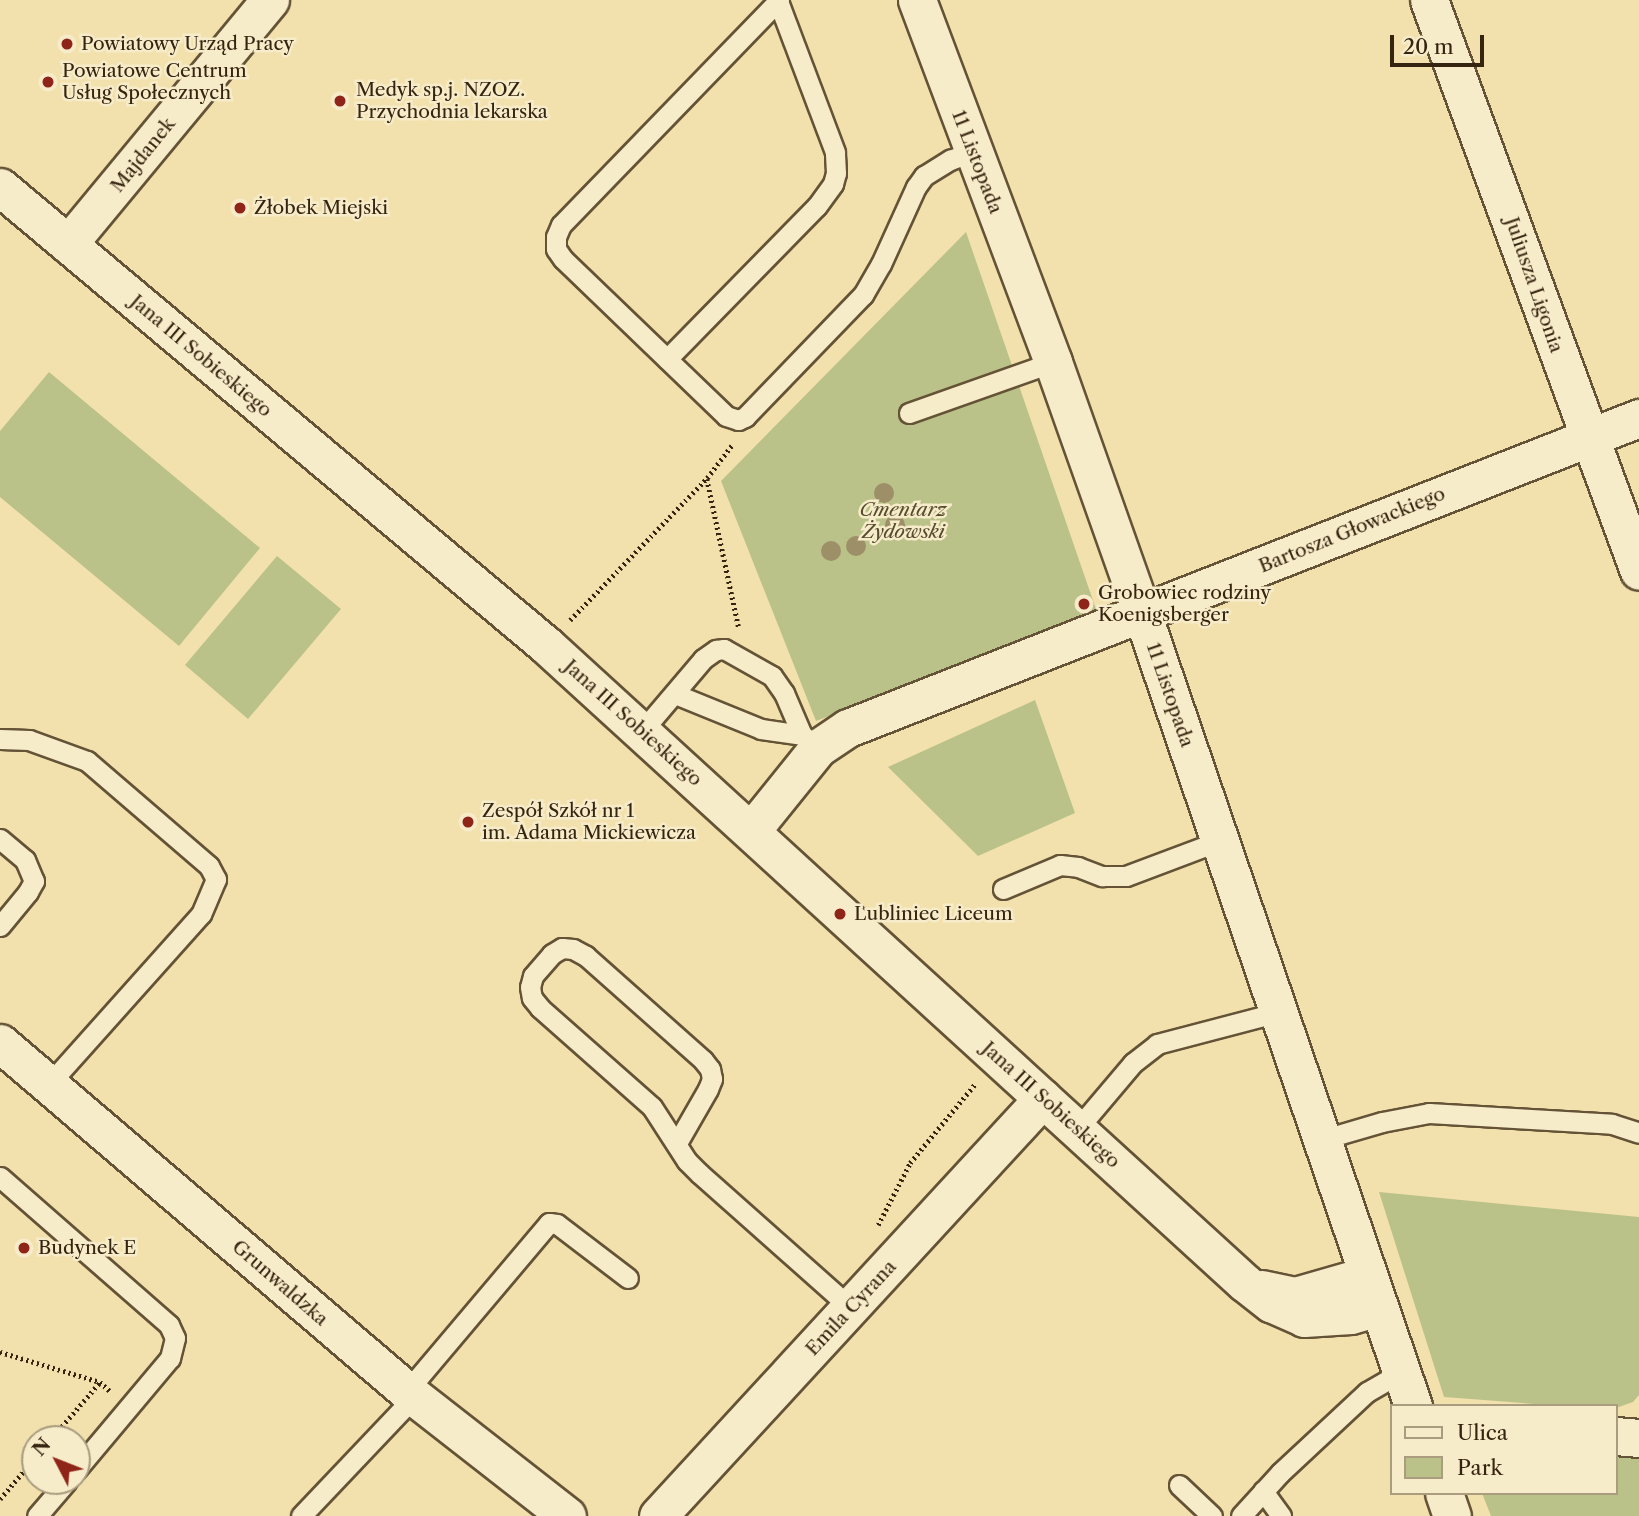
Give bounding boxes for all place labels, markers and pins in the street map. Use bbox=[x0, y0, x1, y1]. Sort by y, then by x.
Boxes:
place label: Powiatowy Urząd Pracy bbox=[81, 33, 294, 55]
marker: Powiatowy Urząd Pracy bbox=[59, 36, 75, 52]
place label: Powiatowe Centrum Usług Społecznych bbox=[62, 60, 247, 104]
marker: Powiatowe Centrum Usług Społecznych bbox=[40, 74, 56, 90]
place label: Medyk sp.j. NZOZ. Przychodnia lekarska bbox=[356, 79, 548, 123]
marker: Medyk sp.j. NZOZ. Przychodnia lekarska bbox=[330, 91, 350, 111]
place label: Żłobek Miejski bbox=[254, 197, 388, 219]
marker: Żłobek Miejski bbox=[232, 200, 248, 216]
place label: Grobowiec rodziny Koenigsberger bbox=[1098, 582, 1271, 626]
marker: Grobowiec rodziny Koenigsberger bbox=[1076, 596, 1092, 612]
place label: Zespół Szkół nr 1 im. Adama Mickiewicza bbox=[482, 800, 697, 844]
marker: Zespół Szkół nr 1 im. Adama Mickiewicza bbox=[460, 814, 476, 830]
place label: Lubliniec Liceum bbox=[854, 903, 1013, 925]
marker: Lubliniec Liceum bbox=[832, 906, 848, 922]
place label: Budynek E bbox=[38, 1237, 137, 1259]
marker: Budynek E bbox=[16, 1240, 32, 1256]

